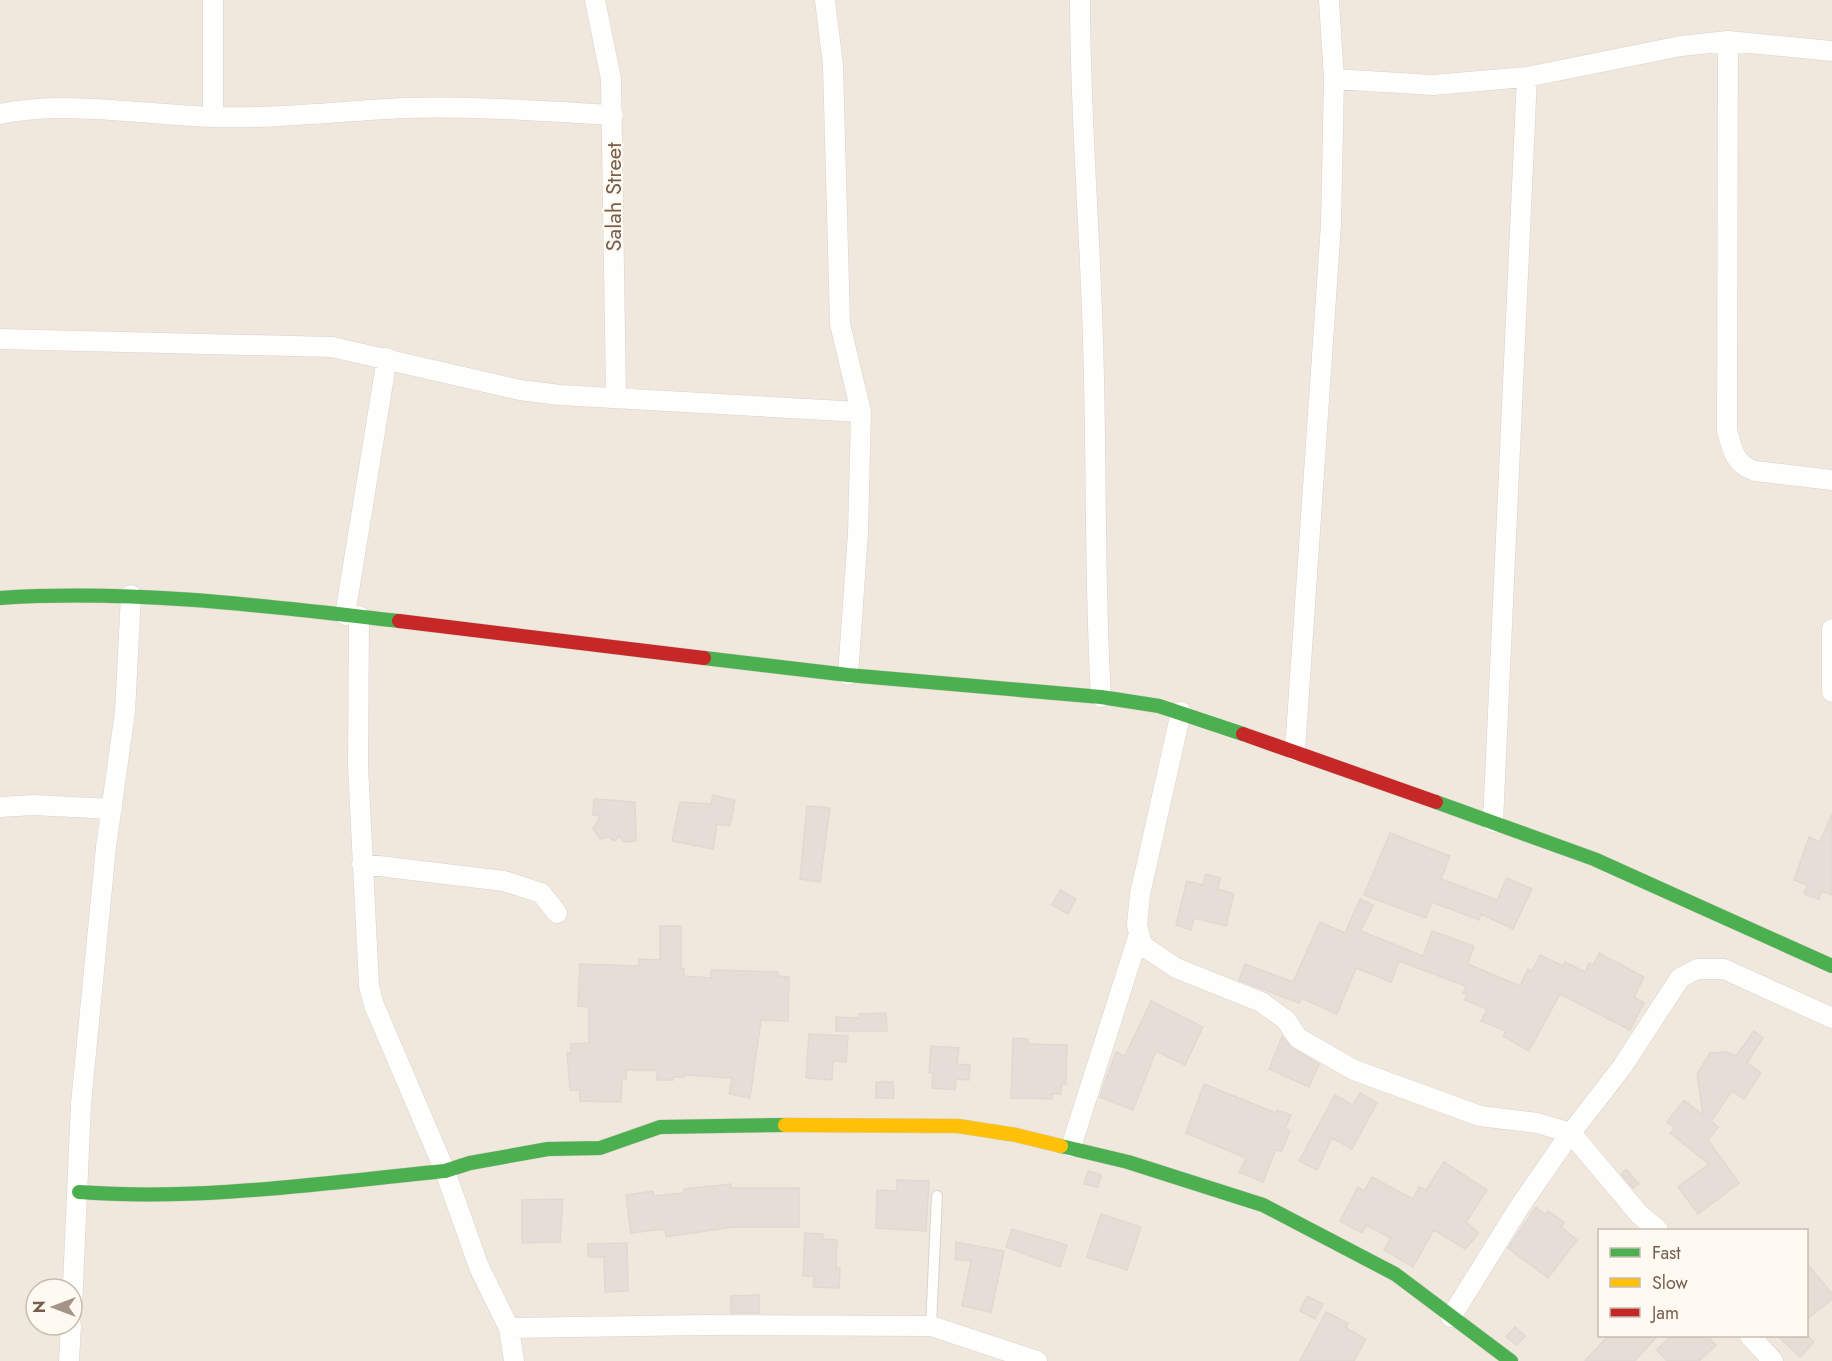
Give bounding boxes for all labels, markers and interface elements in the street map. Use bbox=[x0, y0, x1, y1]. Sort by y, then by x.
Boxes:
street label: Salah Street bbox=[597, 142, 629, 251]
legend bbox=[1598, 1229, 1808, 1337]
text: Fast bbox=[1652, 1240, 1681, 1266]
text: Slow bbox=[1652, 1270, 1689, 1296]
north arrow bbox=[24, 1277, 84, 1337]
text: Jam bbox=[1650, 1300, 1679, 1326]
text: N bbox=[28, 1301, 51, 1313]

